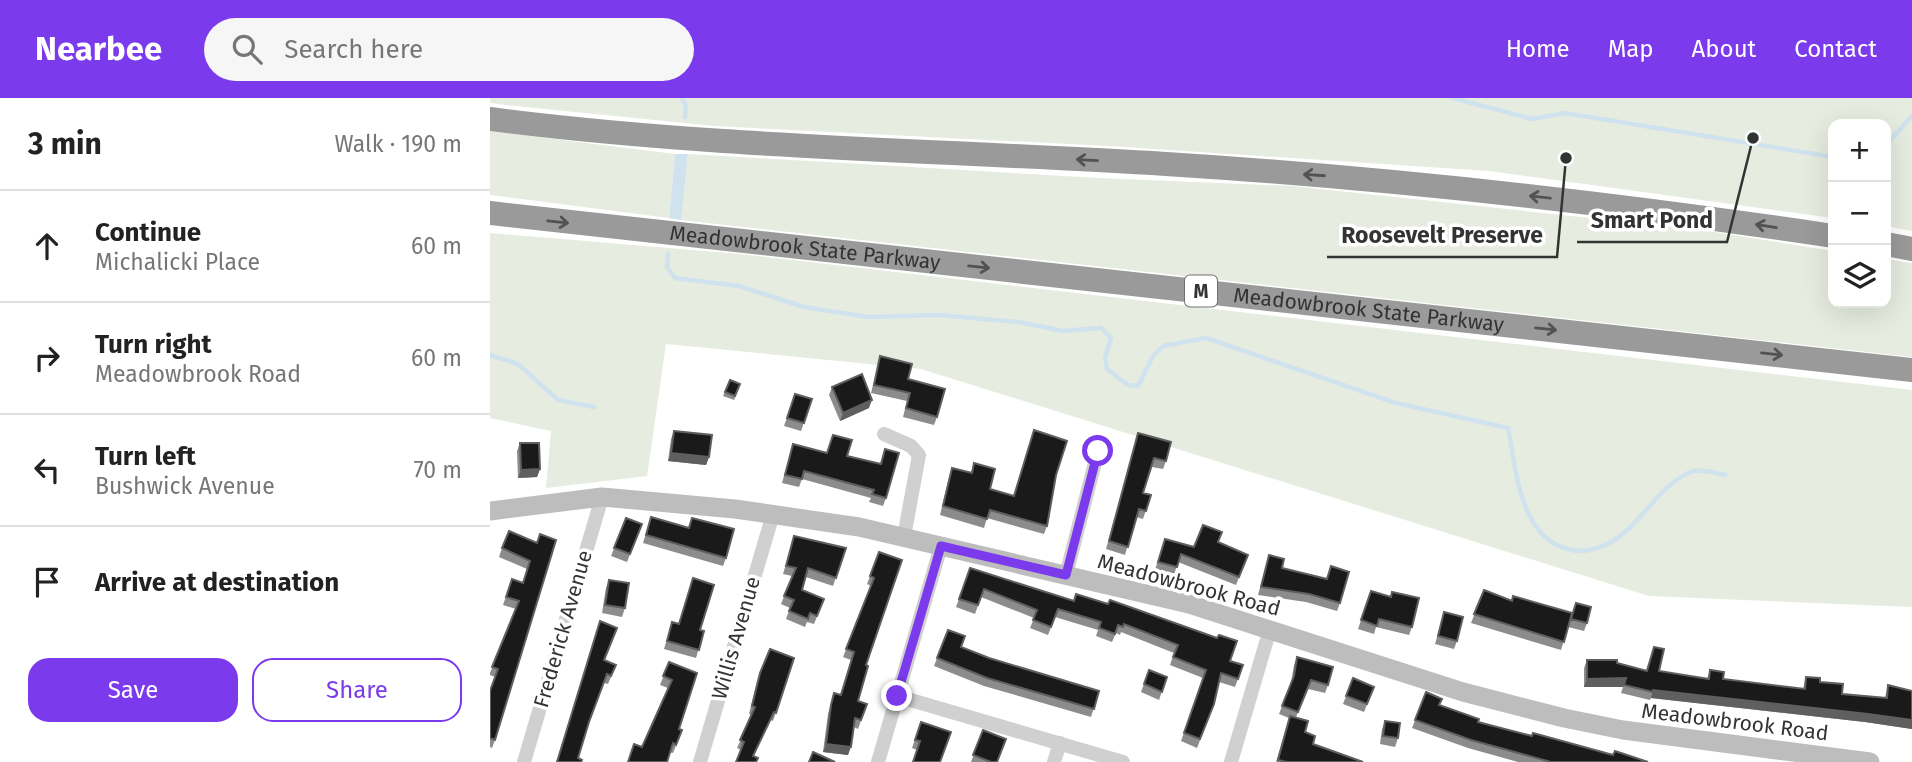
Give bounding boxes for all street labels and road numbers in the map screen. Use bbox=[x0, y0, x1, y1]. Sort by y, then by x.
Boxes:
street label: Meadowbrook State Parkway bbox=[668, 220, 942, 276]
road number: M bbox=[1185, 276, 1217, 307]
street label: Meadowbrook State Parkway bbox=[1232, 282, 1506, 338]
street label: Frederick Avenue bbox=[528, 547, 598, 711]
street label: Meadowbrook Road bbox=[1095, 548, 1283, 622]
street label: Willis Avenue bbox=[706, 574, 766, 702]
street label: Meadowbrook Road bbox=[1640, 698, 1830, 746]

